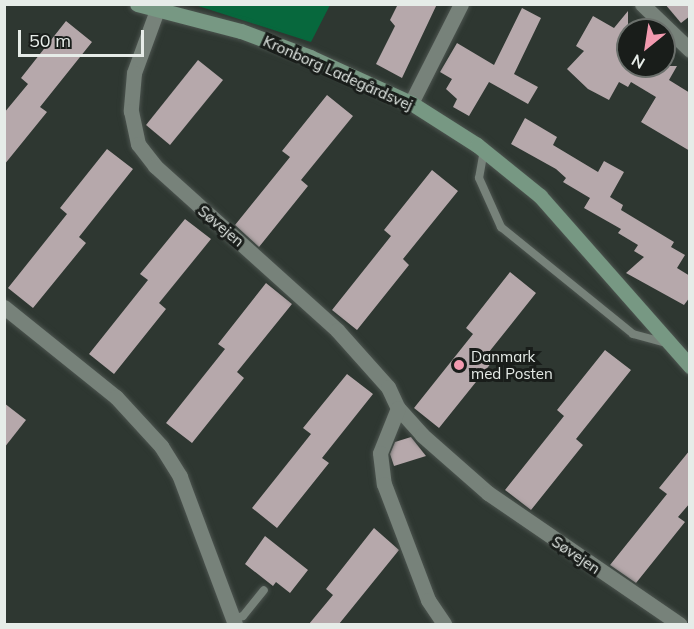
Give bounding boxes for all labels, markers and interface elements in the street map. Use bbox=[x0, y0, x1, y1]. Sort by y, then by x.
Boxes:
scale bar bbox=[21, 18, 147, 56]
north arrow bbox=[616, 18, 676, 78]
text: 50 m bbox=[29, 29, 71, 52]
street label: Kronborg Ladegårdsvej bbox=[260, 32, 416, 114]
text: N bbox=[628, 50, 648, 74]
street label: Søvejen bbox=[194, 202, 248, 250]
place label: Danmark med Posten bbox=[471, 347, 553, 382]
marker: Danmark med Posten bbox=[452, 358, 466, 372]
street label: Søvejen bbox=[548, 532, 604, 578]

